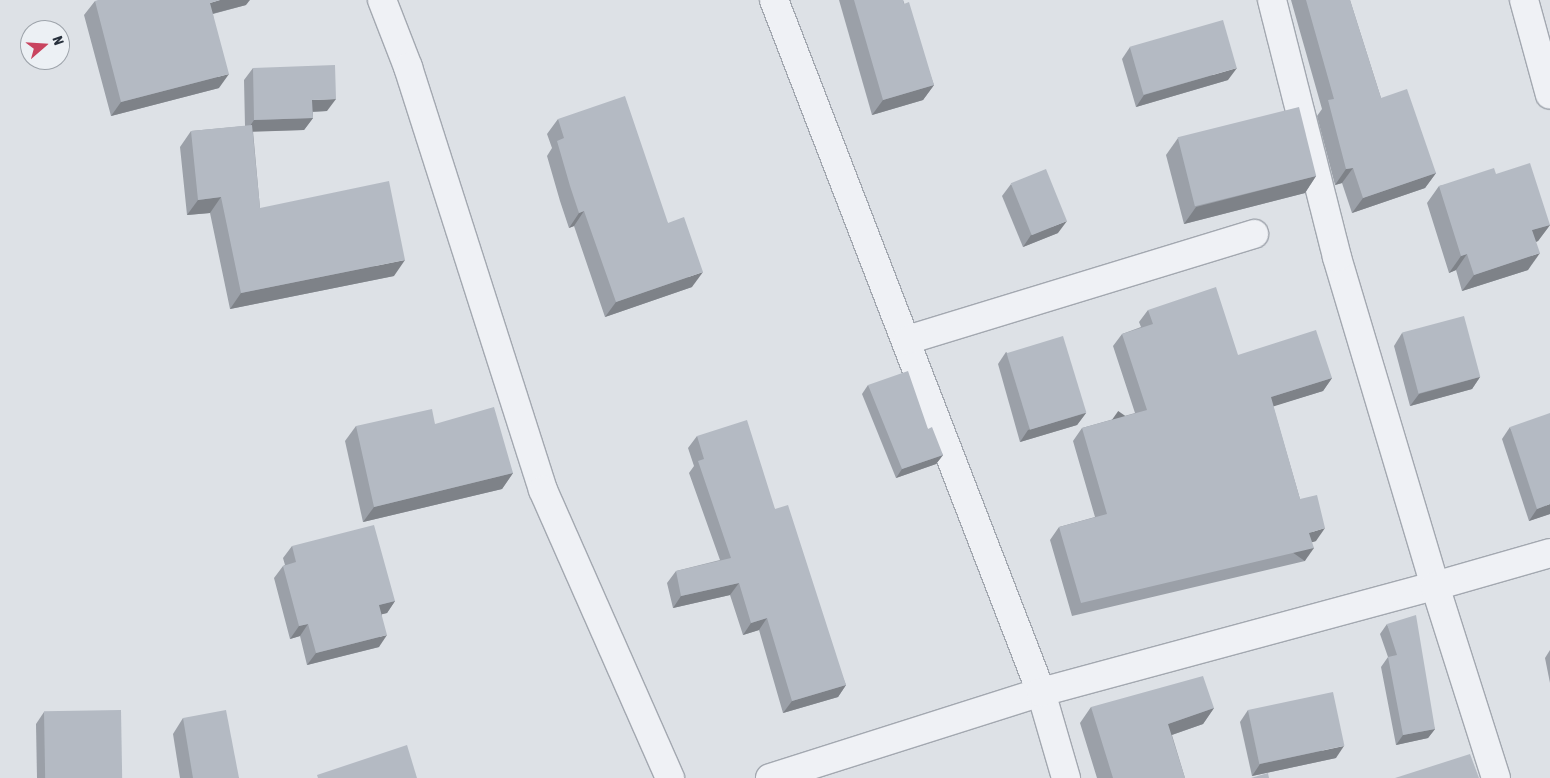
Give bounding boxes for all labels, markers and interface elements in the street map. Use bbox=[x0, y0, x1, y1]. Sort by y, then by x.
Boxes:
north arrow bbox=[20, 20, 70, 70]
text: N bbox=[49, 34, 67, 47]

